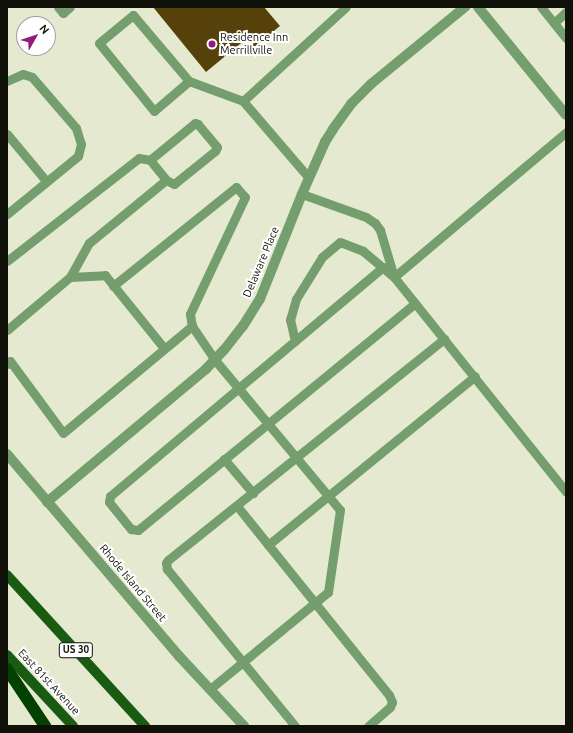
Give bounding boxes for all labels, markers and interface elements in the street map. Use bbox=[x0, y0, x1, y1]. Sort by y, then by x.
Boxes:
north arrow bbox=[16, 16, 56, 56]
text: N bbox=[37, 22, 52, 36]
place label: Residence Inn Merrillville bbox=[220, 31, 288, 57]
marker: Residence Inn Merrillville bbox=[207, 39, 217, 49]
street label: Delaware Place bbox=[240, 225, 282, 299]
street label: Rhode Island Street bbox=[97, 542, 169, 624]
road number: US 30 bbox=[58, 642, 94, 658]
street label: East 81st Avenue bbox=[15, 647, 83, 717]

